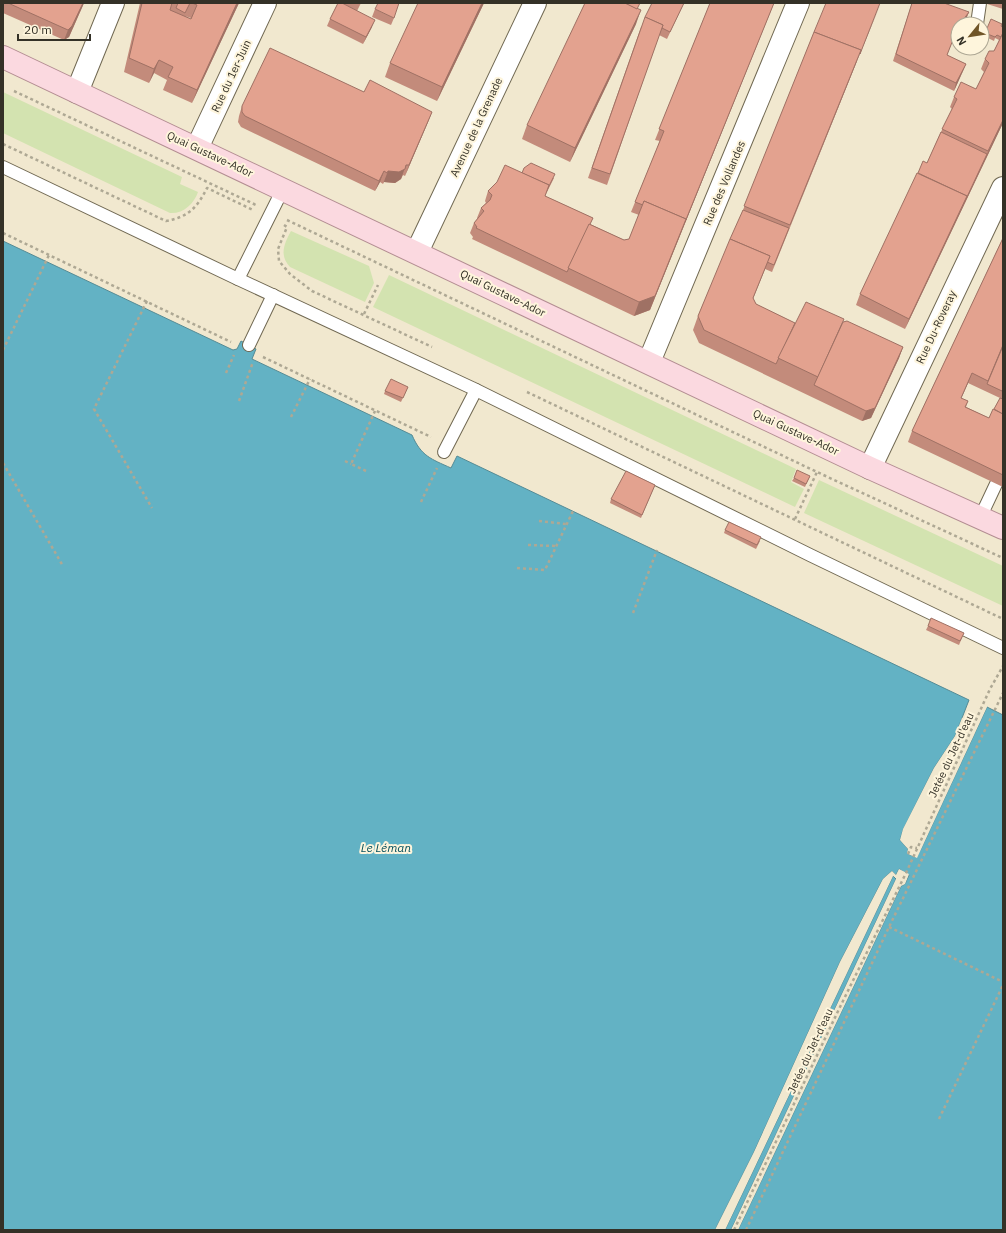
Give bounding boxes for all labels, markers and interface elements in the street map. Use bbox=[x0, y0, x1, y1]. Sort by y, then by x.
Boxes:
scale bar bbox=[18, 16, 90, 42]
north arrow bbox=[950, 16, 990, 56]
text: 20 m bbox=[24, 22, 52, 37]
text: N bbox=[953, 34, 969, 48]
street label: Rue du 1er-Juin bbox=[208, 37, 254, 115]
street label: Avenue de la Grenade bbox=[447, 75, 505, 179]
street label: Quai Gustave-Ador bbox=[165, 128, 255, 180]
street label: Rue des Vollandes bbox=[700, 139, 748, 227]
street label: Quai Gustave-Ador bbox=[458, 266, 548, 320]
street label: Rue Du-Roveray bbox=[913, 288, 959, 366]
street label: Quai Gustave-Ador bbox=[751, 406, 841, 458]
street label: Jetée du Jet-d'eau bbox=[925, 710, 977, 800]
water label: Le Léman bbox=[361, 840, 411, 855]
street label: Jetée du Jet-d'eau bbox=[784, 1006, 836, 1096]

